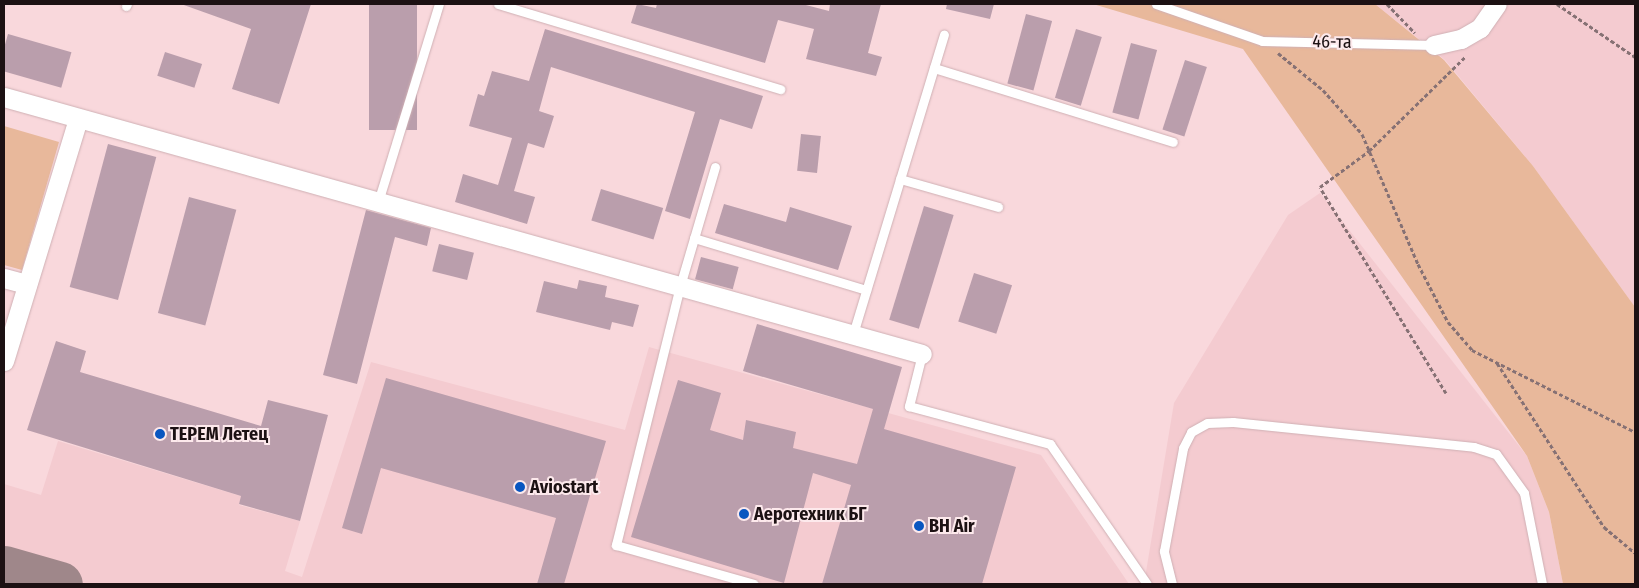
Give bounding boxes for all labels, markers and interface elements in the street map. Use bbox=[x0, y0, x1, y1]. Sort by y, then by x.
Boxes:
street label: 46-та bbox=[1312, 31, 1352, 53]
place label: ТЕРЕМ Летец bbox=[170, 423, 268, 445]
marker: ТЕРЕМ Летец bbox=[154, 428, 166, 440]
place label: Aviostart bbox=[530, 476, 598, 498]
marker: Aviostart bbox=[514, 481, 526, 493]
place label: Аеротехник БГ bbox=[754, 503, 867, 525]
marker: Аеротехник БГ bbox=[738, 508, 750, 520]
place label: BH Air bbox=[929, 515, 975, 537]
marker: BH Air bbox=[913, 520, 925, 532]

